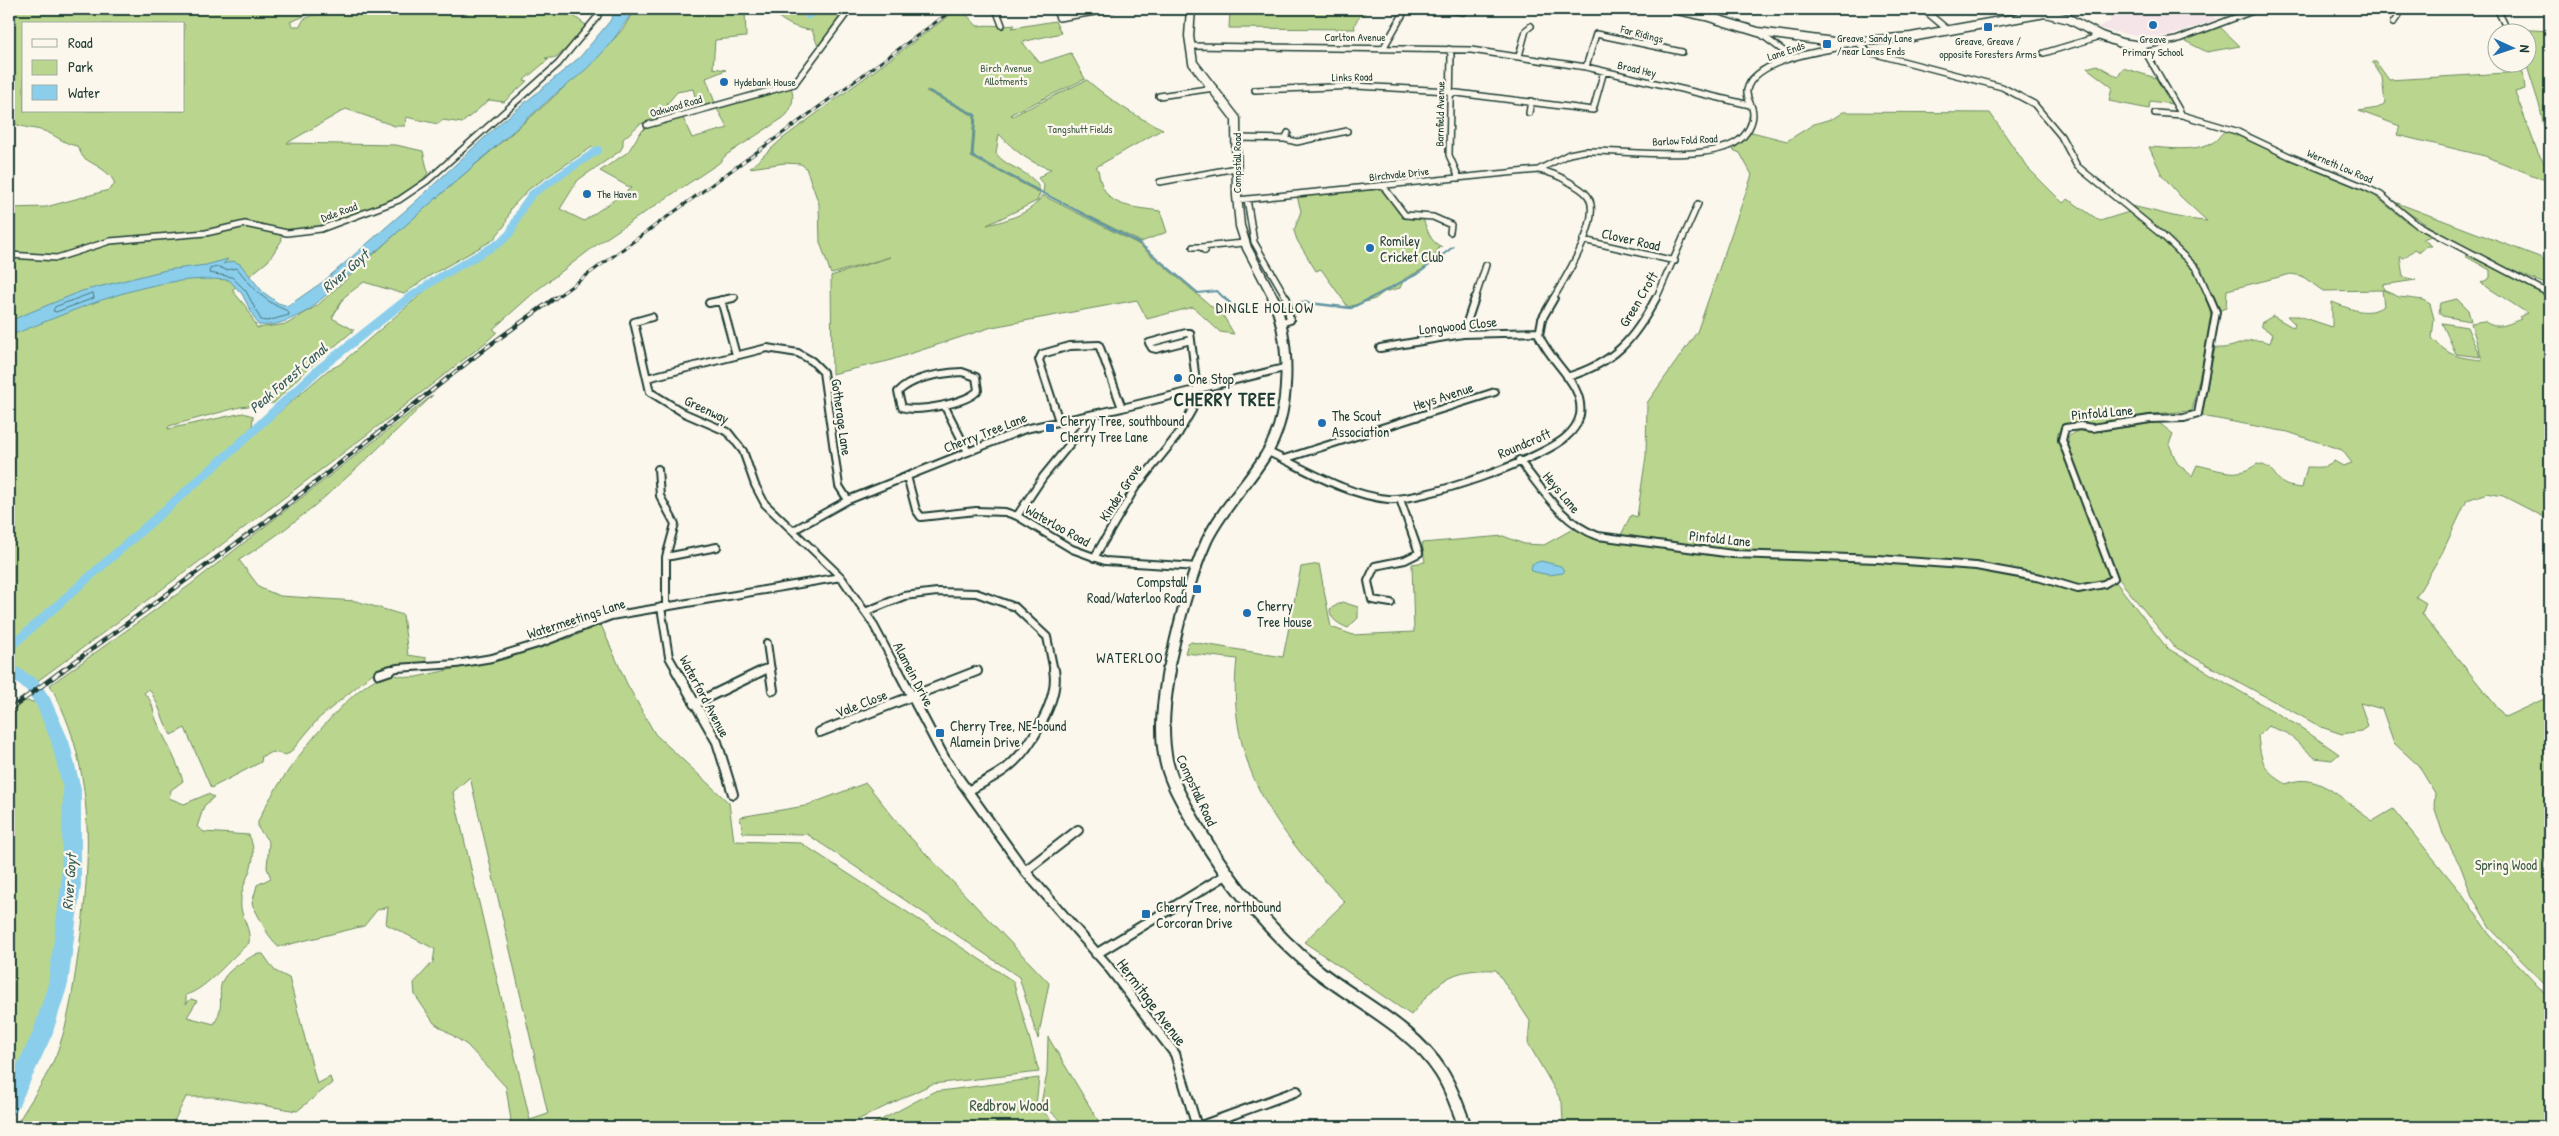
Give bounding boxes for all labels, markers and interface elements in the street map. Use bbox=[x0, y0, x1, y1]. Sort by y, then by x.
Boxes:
marker: Greave Primary School bbox=[2147, 19, 2159, 31]
marker: Greave, Greave / opposite Foresters Arms bbox=[1982, 21, 1994, 33]
legend bbox=[22, 22, 185, 112]
street label: Far Ridings bbox=[1618, 22, 1665, 46]
north arrow bbox=[2486, 22, 2536, 72]
street label: Carlton Avenue bbox=[1324, 30, 1386, 44]
place label: Greave, Sandy Lane /near Lanes Ends bbox=[1837, 31, 1913, 58]
text: Road bbox=[68, 32, 93, 53]
place label: Greave Primary School bbox=[2123, 32, 2184, 59]
place label: Greave, Greave / opposite Foresters Arms bbox=[1939, 34, 2037, 61]
street label: Lane Ends bbox=[1765, 38, 1807, 64]
marker: Greave, Sandy Lane /near Lanes Ends bbox=[1821, 38, 1833, 50]
text: N bbox=[2516, 44, 2535, 53]
text: Park bbox=[68, 56, 93, 77]
street label: Broad Hey bbox=[1616, 58, 1658, 80]
park label: Birch Avenue Allotments bbox=[980, 61, 1032, 88]
street label: Links Road bbox=[1331, 70, 1373, 84]
place label: Hydebank House bbox=[734, 75, 797, 89]
marker: Hydebank House bbox=[718, 76, 730, 88]
street label: Barnfield Avenue bbox=[1432, 81, 1448, 147]
text: Water bbox=[68, 82, 100, 103]
street label: Oakwood Road bbox=[648, 92, 704, 120]
park label: Tangshutt Fields bbox=[1047, 122, 1113, 136]
street label: Barlow Fold Road bbox=[1652, 131, 1719, 149]
street label: Compstall Road bbox=[1230, 132, 1244, 193]
street label: Werneth Low Road bbox=[2305, 146, 2376, 186]
street label: Birchvale Drive bbox=[1368, 164, 1430, 184]
place label: The Haven bbox=[597, 187, 637, 201]
marker: The Haven bbox=[581, 188, 593, 200]
street label: Dale Road bbox=[319, 199, 360, 225]
street label: Clover Road bbox=[1600, 223, 1663, 255]
place label: Romiley Cricket Club bbox=[1380, 231, 1444, 266]
marker: Romiley Cricket Club bbox=[1364, 242, 1376, 254]
water label: River Goyt bbox=[317, 243, 375, 297]
street label: Green Croft bbox=[1614, 268, 1662, 330]
district label: DINGLE HOLLOW bbox=[1216, 297, 1314, 318]
street label: Longwood Close bbox=[1418, 311, 1498, 340]
water label: Peak Forest Canal bbox=[244, 338, 332, 418]
place label: One Stop bbox=[1188, 369, 1234, 389]
marker: One Stop bbox=[1172, 372, 1184, 384]
street label: Gotherage Lane bbox=[826, 377, 857, 457]
street label: Heys Avenue bbox=[1410, 377, 1476, 416]
district label: CHERRY TREE bbox=[1173, 386, 1277, 412]
street label: Greenway bbox=[681, 390, 733, 429]
street label: Pinfold Lane bbox=[2070, 400, 2134, 424]
place label: The Scout Association bbox=[1332, 406, 1389, 441]
street label: Cherry Tree Lane bbox=[941, 407, 1030, 458]
place label: Cherry Tree, southbound Cherry Tree Lane bbox=[1060, 411, 1185, 447]
marker: The Scout Association bbox=[1316, 417, 1328, 429]
marker: Cherry Tree, southbound Cherry Tree Lane bbox=[1044, 422, 1056, 434]
street label: Roundcroft bbox=[1495, 423, 1554, 463]
street label: Kinder Grove bbox=[1094, 459, 1146, 525]
street label: Heys Lane bbox=[1538, 467, 1585, 518]
street label: Waterloo Road bbox=[1022, 499, 1094, 551]
street label: Pinfold Lane bbox=[1688, 525, 1752, 551]
place label: Compstall Road/Waterloo Road bbox=[1087, 572, 1188, 607]
marker: Compstall Road/Waterloo Road bbox=[1191, 583, 1203, 595]
street label: Watermeetings Lane bbox=[524, 593, 628, 644]
place label: Cherry Tree House bbox=[1257, 596, 1312, 631]
marker: Cherry Tree House bbox=[1241, 607, 1253, 619]
street label: Alamein Drive bbox=[889, 639, 939, 710]
district label: WATERLOO bbox=[1096, 647, 1164, 668]
street label: Waterford Avenue bbox=[675, 652, 735, 741]
street label: Vale Close bbox=[832, 684, 890, 722]
place label: Cherry Tree, NE-bound Alamein Drive bbox=[950, 716, 1067, 751]
marker: Cherry Tree, NE-bound Alamein Drive bbox=[934, 727, 946, 739]
street label: Compstall Road bbox=[1171, 751, 1222, 830]
water label: River Goyt bbox=[57, 850, 82, 911]
park label: Spring Wood bbox=[2475, 855, 2538, 875]
place label: Cherry Tree, northbound Corcoran Drive bbox=[1156, 897, 1282, 932]
marker: Cherry Tree, northbound Corcoran Drive bbox=[1140, 908, 1152, 920]
street label: Hermitage Avenue bbox=[1112, 954, 1192, 1051]
park label: Redbrow Wood bbox=[969, 1094, 1049, 1116]

